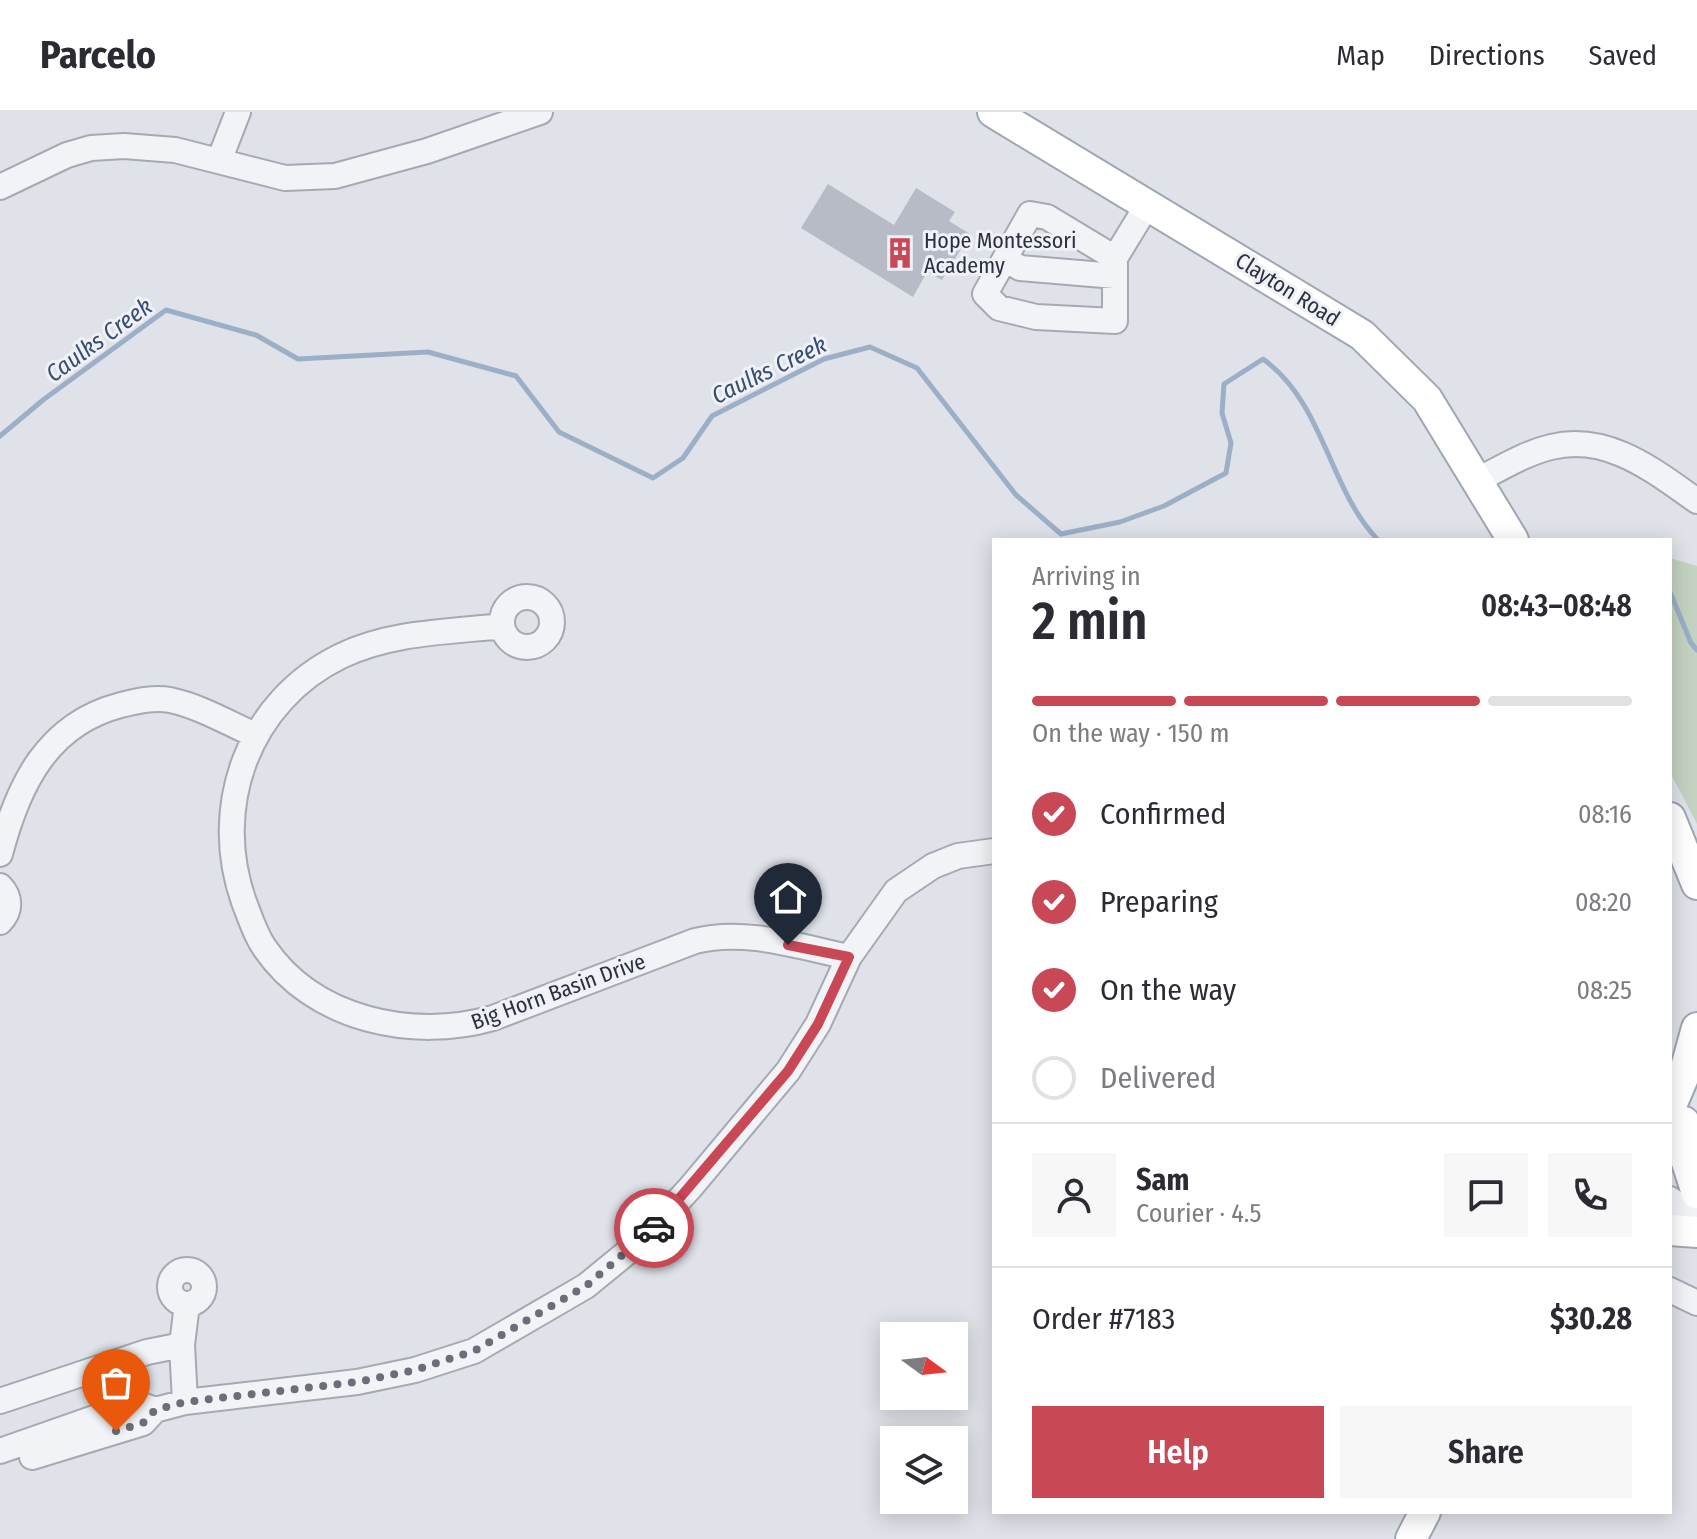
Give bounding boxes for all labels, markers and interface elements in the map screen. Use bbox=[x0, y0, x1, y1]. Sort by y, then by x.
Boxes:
text: Parcelo bbox=[40, 32, 156, 78]
text: Map bbox=[1336, 39, 1385, 72]
text: Directions bbox=[1429, 39, 1545, 72]
text: Saved bbox=[1589, 39, 1657, 72]
place label: Hope Montessori Academy bbox=[924, 227, 1077, 279]
building icon: Hope Montessori Academy bbox=[883, 236, 917, 270]
street label: Clayton Road bbox=[1231, 247, 1345, 332]
water label: Caulks Creek bbox=[40, 292, 158, 388]
water label: Caulks Creek bbox=[707, 330, 831, 410]
text: Arriving in bbox=[1032, 561, 1141, 592]
text: 08:43–08:48 bbox=[1481, 588, 1632, 624]
text: 2 min bbox=[1032, 590, 1148, 653]
text: On the way · 150 m bbox=[1032, 718, 1229, 749]
icon: check bbox=[1032, 792, 1076, 836]
text: Confirmed bbox=[1100, 796, 1226, 832]
text: 08:16 bbox=[1578, 799, 1632, 830]
pin bbox=[754, 863, 822, 945]
icon: home bbox=[766, 875, 810, 919]
icon: check bbox=[1032, 880, 1076, 924]
text: Preparing bbox=[1100, 884, 1218, 920]
text: 08:20 bbox=[1575, 887, 1632, 918]
street label: Big Horn Basin Drive bbox=[467, 947, 649, 1036]
icon: check bbox=[1032, 968, 1076, 1012]
text: On the way bbox=[1100, 972, 1236, 1008]
text: 08:25 bbox=[1577, 975, 1632, 1006]
text: Delivered bbox=[1100, 1060, 1216, 1096]
button: person bbox=[1032, 1153, 1116, 1237]
button: chat bbox=[1444, 1153, 1528, 1237]
button: phone bbox=[1548, 1153, 1632, 1237]
text: Sam bbox=[1136, 1162, 1189, 1198]
courier bbox=[614, 1188, 694, 1268]
text: Courier · 4.5 bbox=[1136, 1198, 1262, 1229]
icon: car bbox=[632, 1206, 676, 1250]
text: Order #7183 bbox=[1032, 1301, 1175, 1337]
text: $30.28 bbox=[1550, 1301, 1632, 1337]
north arrow bbox=[880, 1322, 968, 1410]
map controls bbox=[880, 1322, 968, 1514]
pin bbox=[82, 1349, 150, 1431]
icon: bag bbox=[94, 1361, 138, 1405]
button: Help bbox=[1032, 1406, 1324, 1498]
button: Share bbox=[1340, 1406, 1632, 1498]
button: layers bbox=[880, 1426, 968, 1514]

